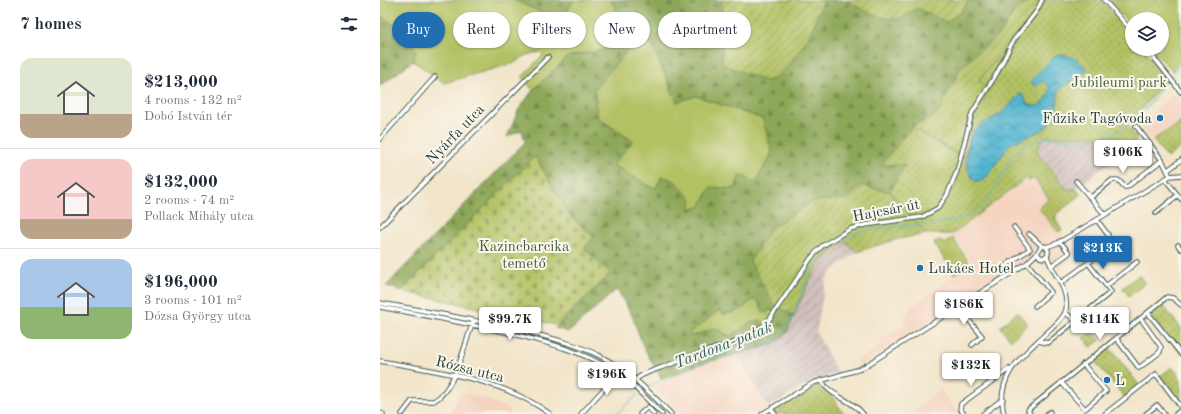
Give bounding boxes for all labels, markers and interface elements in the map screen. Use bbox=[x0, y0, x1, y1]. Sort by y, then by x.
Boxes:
chip: Buy bbox=[392, 12, 445, 48]
chip: Rent bbox=[453, 12, 510, 48]
chip: Filters bbox=[518, 12, 586, 48]
chip: New bbox=[594, 12, 650, 48]
chip: Apartment bbox=[658, 12, 751, 48]
map controls bbox=[1125, 12, 1169, 56]
button: layers bbox=[1125, 12, 1169, 56]
icon: filters bbox=[338, 13, 360, 35]
text: 7 homes bbox=[20, 16, 82, 33]
icon: home bbox=[52, 74, 100, 122]
text: $213,000 bbox=[144, 74, 218, 91]
park label: Jubileumi park bbox=[1071, 76, 1167, 91]
text: 4 rooms · 132 m² bbox=[144, 94, 242, 107]
street label: Nyárfa utca bbox=[424, 102, 488, 168]
text: Dobó István tér bbox=[144, 110, 232, 123]
place label: Fűzike Tagóvoda bbox=[1042, 112, 1153, 127]
marker: Fűzike Tagóvoda bbox=[1155, 113, 1165, 123]
pin: $106K bbox=[1095, 140, 1151, 174]
text: $106K bbox=[1103, 146, 1143, 159]
text: $132,000 bbox=[144, 174, 218, 191]
icon: home bbox=[52, 175, 100, 223]
text: 2 rooms · 74 m² bbox=[144, 194, 234, 207]
street label: Hajcsár út bbox=[851, 198, 921, 225]
text: Pollack Mihály utca bbox=[144, 210, 254, 223]
pin: $213K bbox=[1075, 236, 1131, 270]
park label: Kazincbarcika temető bbox=[478, 240, 570, 272]
text: $213K bbox=[1083, 242, 1123, 255]
place label: Lukács Hotel bbox=[928, 262, 1014, 277]
marker: Lukács Hotel bbox=[915, 263, 925, 273]
text: $196,000 bbox=[144, 274, 218, 291]
icon: home bbox=[52, 275, 100, 323]
pin: $186K bbox=[936, 292, 992, 326]
text: 3 rooms · 101 m² bbox=[144, 294, 242, 307]
text: $186K bbox=[944, 298, 984, 311]
pin: $99.7K bbox=[477, 307, 543, 341]
pin: $114K bbox=[1072, 307, 1128, 341]
text: Dózsa György utca bbox=[144, 310, 251, 323]
text: $99.7K bbox=[488, 313, 532, 326]
text: $114K bbox=[1080, 313, 1120, 326]
water label: Tardona-patak bbox=[672, 320, 775, 372]
pin: $132K bbox=[943, 353, 999, 387]
street label: Rózsa utca bbox=[434, 355, 506, 386]
text: $132K bbox=[951, 359, 991, 372]
pin: $196K bbox=[579, 362, 635, 396]
text: $196K bbox=[587, 368, 627, 381]
place label: L bbox=[1115, 374, 1125, 389]
marker: L bbox=[1102, 375, 1112, 385]

